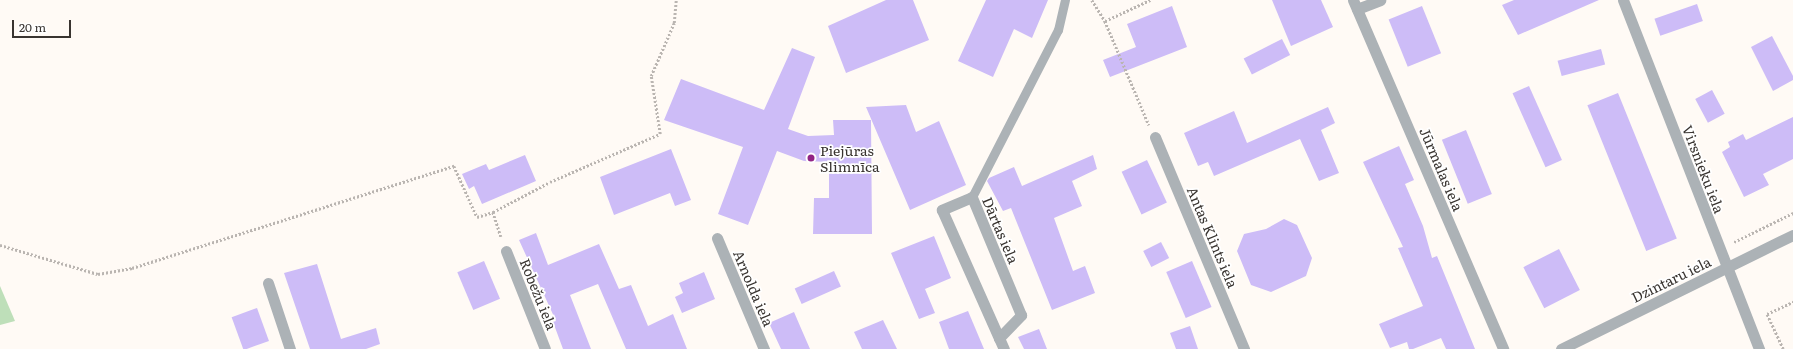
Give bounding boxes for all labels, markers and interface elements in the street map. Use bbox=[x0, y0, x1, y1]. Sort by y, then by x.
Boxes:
scale bar bbox=[14, 12, 73, 38]
text: 20 m bbox=[19, 18, 46, 36]
street label: Virsnieku iela bbox=[1680, 123, 1728, 215]
street label: Jūrmalas iela bbox=[1417, 125, 1467, 213]
place label: Piejūras Slimnīca bbox=[820, 142, 880, 174]
marker: Piejūras Slimnīca bbox=[805, 152, 817, 164]
street label: Antas Klints iela bbox=[1184, 184, 1242, 290]
street label: Dārtas iela bbox=[979, 194, 1023, 266]
street label: Arnolda iela bbox=[730, 247, 778, 329]
street label: Dzintaru iela bbox=[1629, 253, 1713, 305]
street label: Robežu iela bbox=[517, 256, 561, 332]

